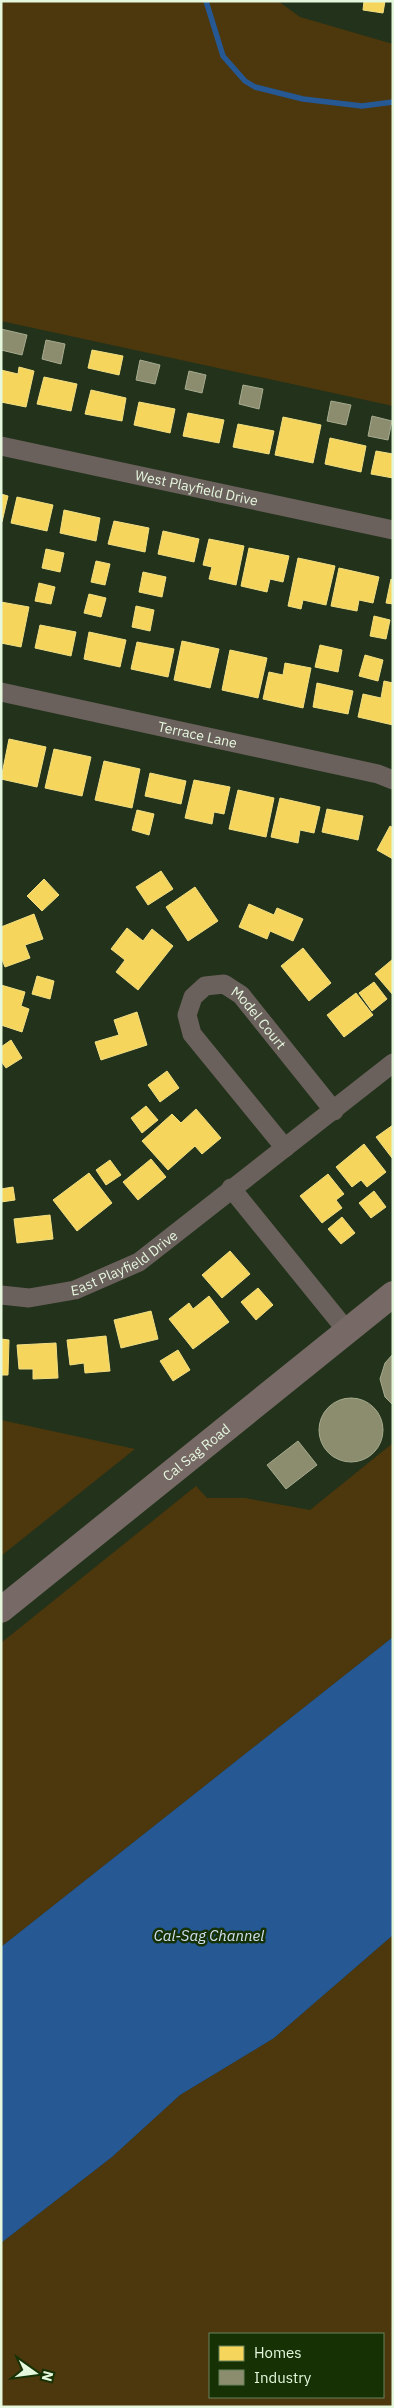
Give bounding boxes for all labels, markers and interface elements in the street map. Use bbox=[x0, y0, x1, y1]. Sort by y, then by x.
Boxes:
street label: West Playfield Drive bbox=[134, 466, 260, 510]
street label: Terrace Lane bbox=[156, 717, 239, 752]
street label: Model Court bbox=[228, 982, 290, 1053]
street label: East Playfield Drive bbox=[69, 1226, 182, 1300]
street label: Cal Sag Road bbox=[159, 1420, 234, 1485]
water label: Cal-Sag Channel bbox=[154, 1926, 264, 1945]
legend bbox=[209, 2333, 384, 2398]
text: Homes bbox=[254, 2343, 302, 2362]
north arrow bbox=[10, 2348, 60, 2398]
text: Industry bbox=[254, 2368, 312, 2387]
text: N bbox=[38, 2369, 58, 2383]

